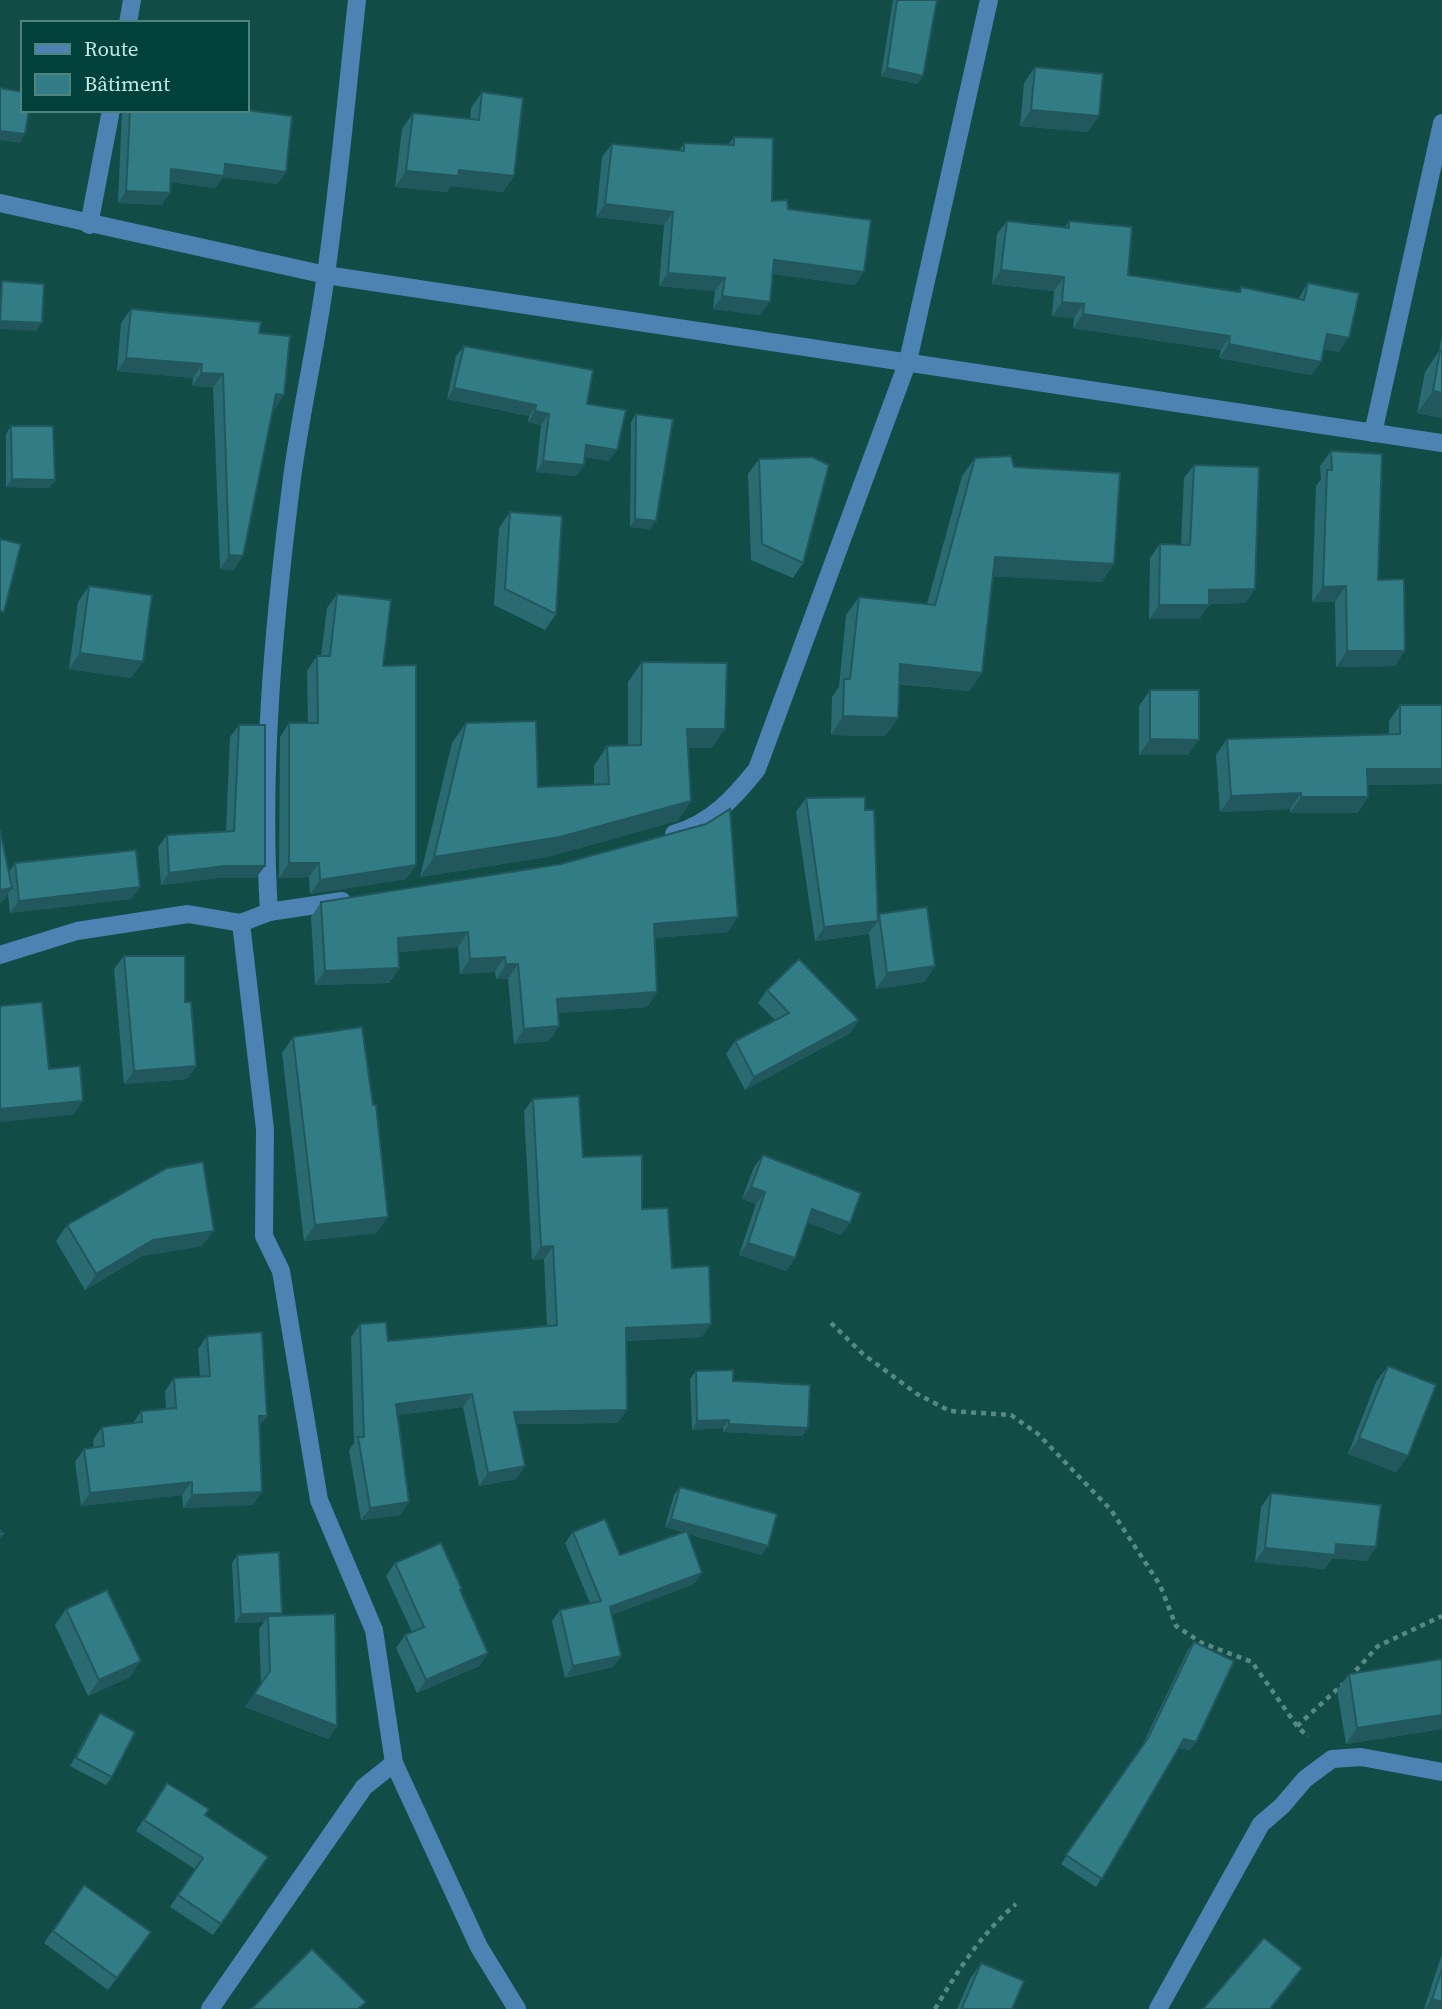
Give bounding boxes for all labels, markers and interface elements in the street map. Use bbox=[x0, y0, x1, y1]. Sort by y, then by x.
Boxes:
legend bbox=[21, 21, 248, 112]
text: Route bbox=[84, 34, 139, 63]
text: Bâtiment bbox=[84, 69, 170, 98]

